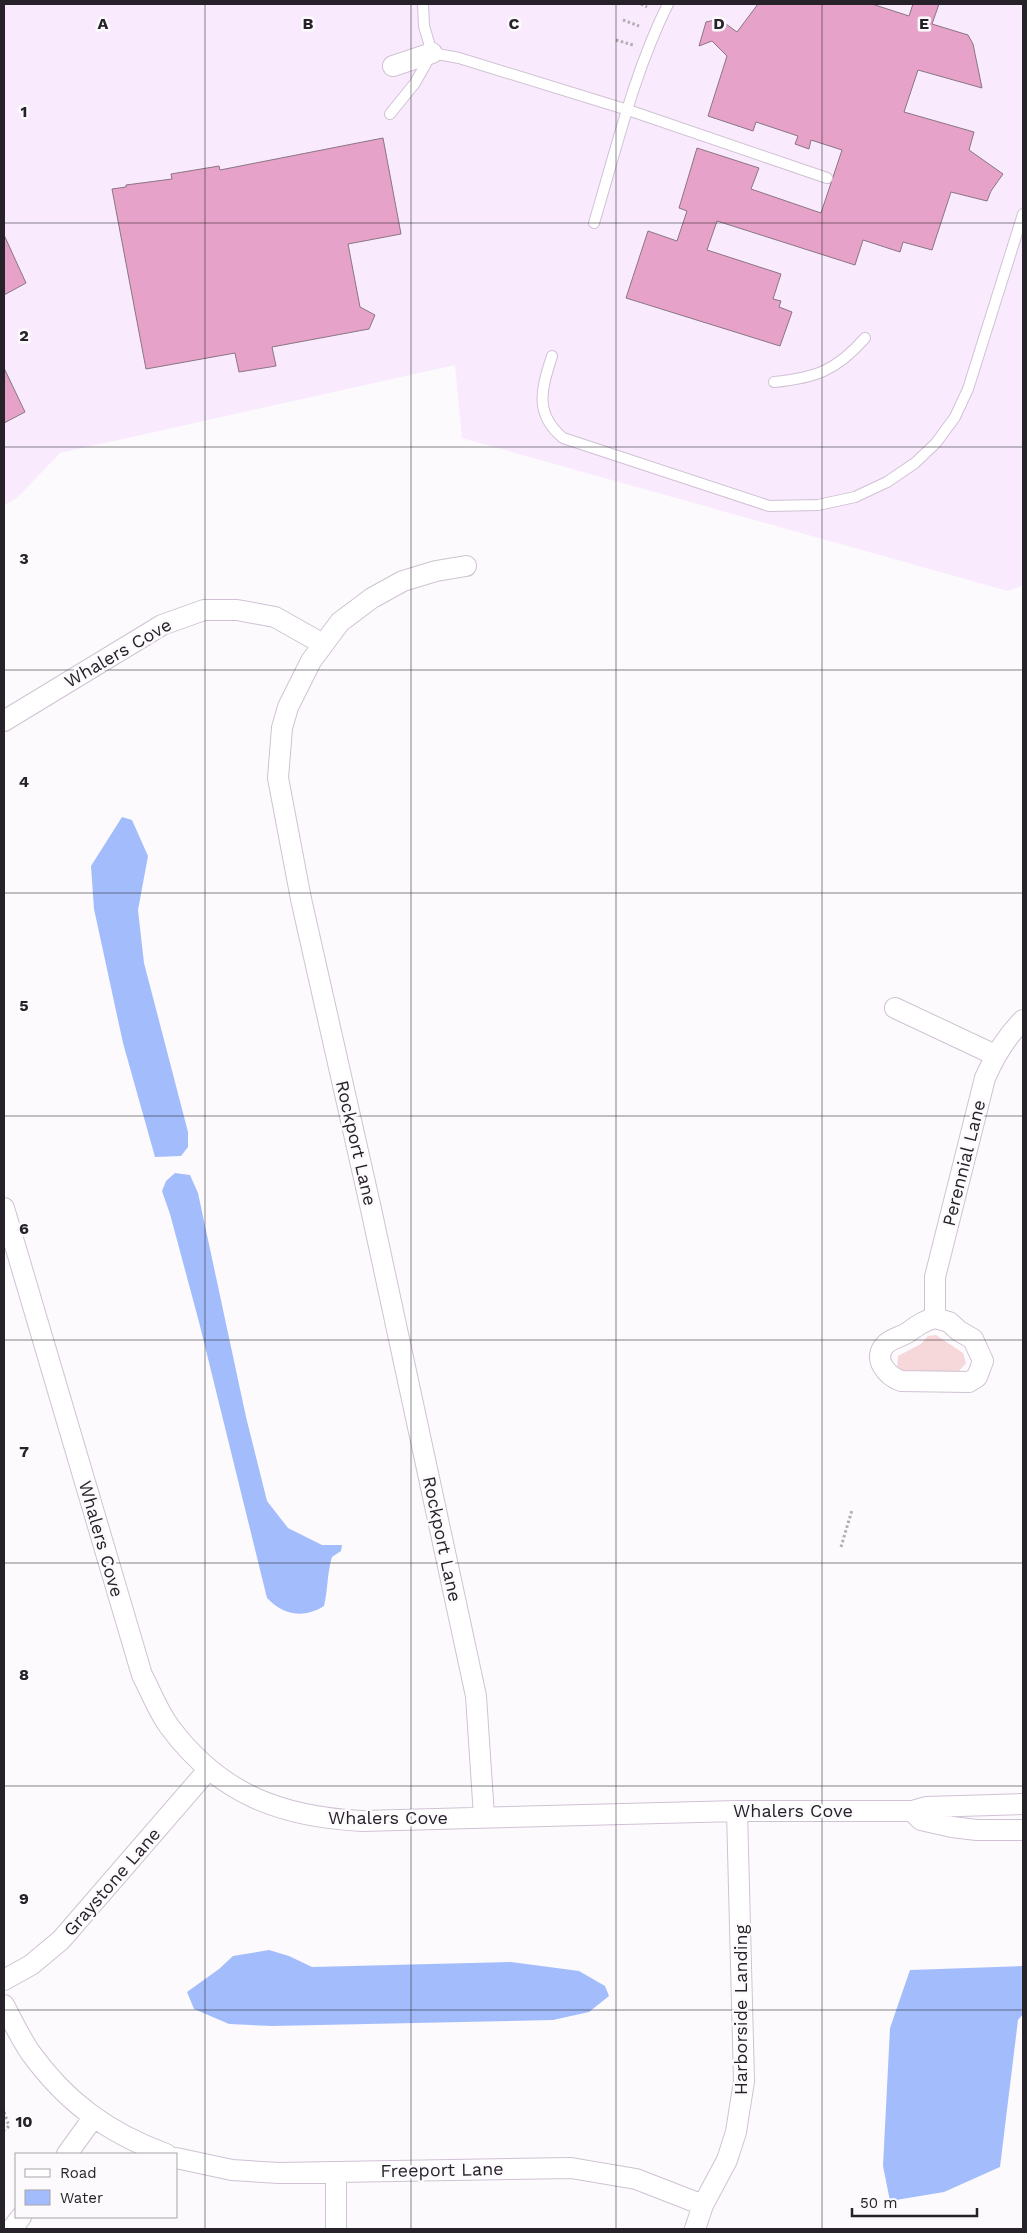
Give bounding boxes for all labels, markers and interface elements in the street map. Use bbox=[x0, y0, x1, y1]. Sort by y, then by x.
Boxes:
text: A bbox=[98, 14, 109, 33]
text: B bbox=[303, 14, 314, 33]
text: C bbox=[509, 14, 520, 33]
text: D bbox=[713, 14, 725, 33]
text: E bbox=[919, 14, 929, 33]
text: 1 bbox=[21, 102, 27, 121]
text: 2 bbox=[19, 326, 29, 345]
text: 3 bbox=[19, 549, 29, 568]
street label: Whalers Cove bbox=[61, 613, 175, 692]
text: 4 bbox=[19, 772, 29, 791]
text: 5 bbox=[19, 996, 29, 1015]
street label: Rockport Lane bbox=[332, 1078, 381, 1208]
street label: Perennial Lane bbox=[938, 1098, 989, 1228]
text: 6 bbox=[19, 1219, 29, 1238]
text: 7 bbox=[19, 1442, 29, 1461]
street label: Rockport Lane bbox=[419, 1474, 466, 1604]
street label: Whalers Cove bbox=[75, 1478, 128, 1599]
text: 8 bbox=[19, 1665, 29, 1684]
street label: Whalers Cove bbox=[733, 1800, 853, 1821]
street label: Whalers Cove bbox=[328, 1807, 448, 1828]
street label: Graystone Lane bbox=[59, 1823, 164, 1940]
text: 9 bbox=[19, 1889, 29, 1908]
street label: Harborside Landing bbox=[730, 1924, 751, 2095]
text: 10 bbox=[15, 2112, 33, 2131]
legend bbox=[15, 2153, 178, 2218]
street label: Freeport Lane bbox=[380, 2158, 504, 2181]
text: Road bbox=[60, 2164, 97, 2182]
scale bar bbox=[852, 2186, 977, 2218]
text: Water bbox=[60, 2189, 103, 2207]
text: 50 m bbox=[860, 2194, 897, 2212]

